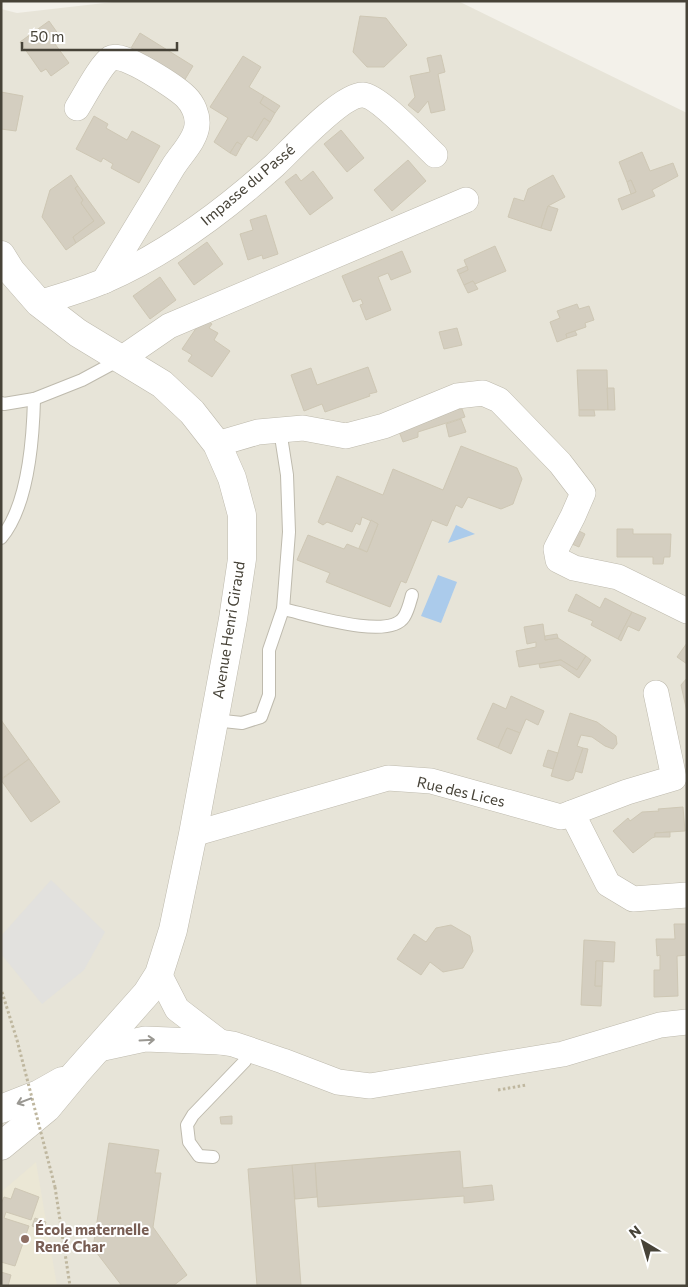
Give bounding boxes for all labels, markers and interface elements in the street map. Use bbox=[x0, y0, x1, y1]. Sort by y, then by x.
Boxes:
scale bar bbox=[22, 20, 178, 52]
text: 50 m bbox=[30, 27, 64, 45]
street label: Impasse du Passé bbox=[197, 140, 298, 229]
street label: Avenue Henri Giraud bbox=[208, 560, 248, 700]
street label: Rue des Lices bbox=[415, 772, 507, 810]
one-way arrow bbox=[138, 1036, 154, 1045]
one-way arrow bbox=[17, 1096, 32, 1106]
north arrow bbox=[618, 1217, 668, 1267]
place label: École maternelle René Char bbox=[35, 1220, 149, 1255]
text: N bbox=[625, 1221, 644, 1241]
marker: École maternelle René Char bbox=[19, 1233, 31, 1245]

